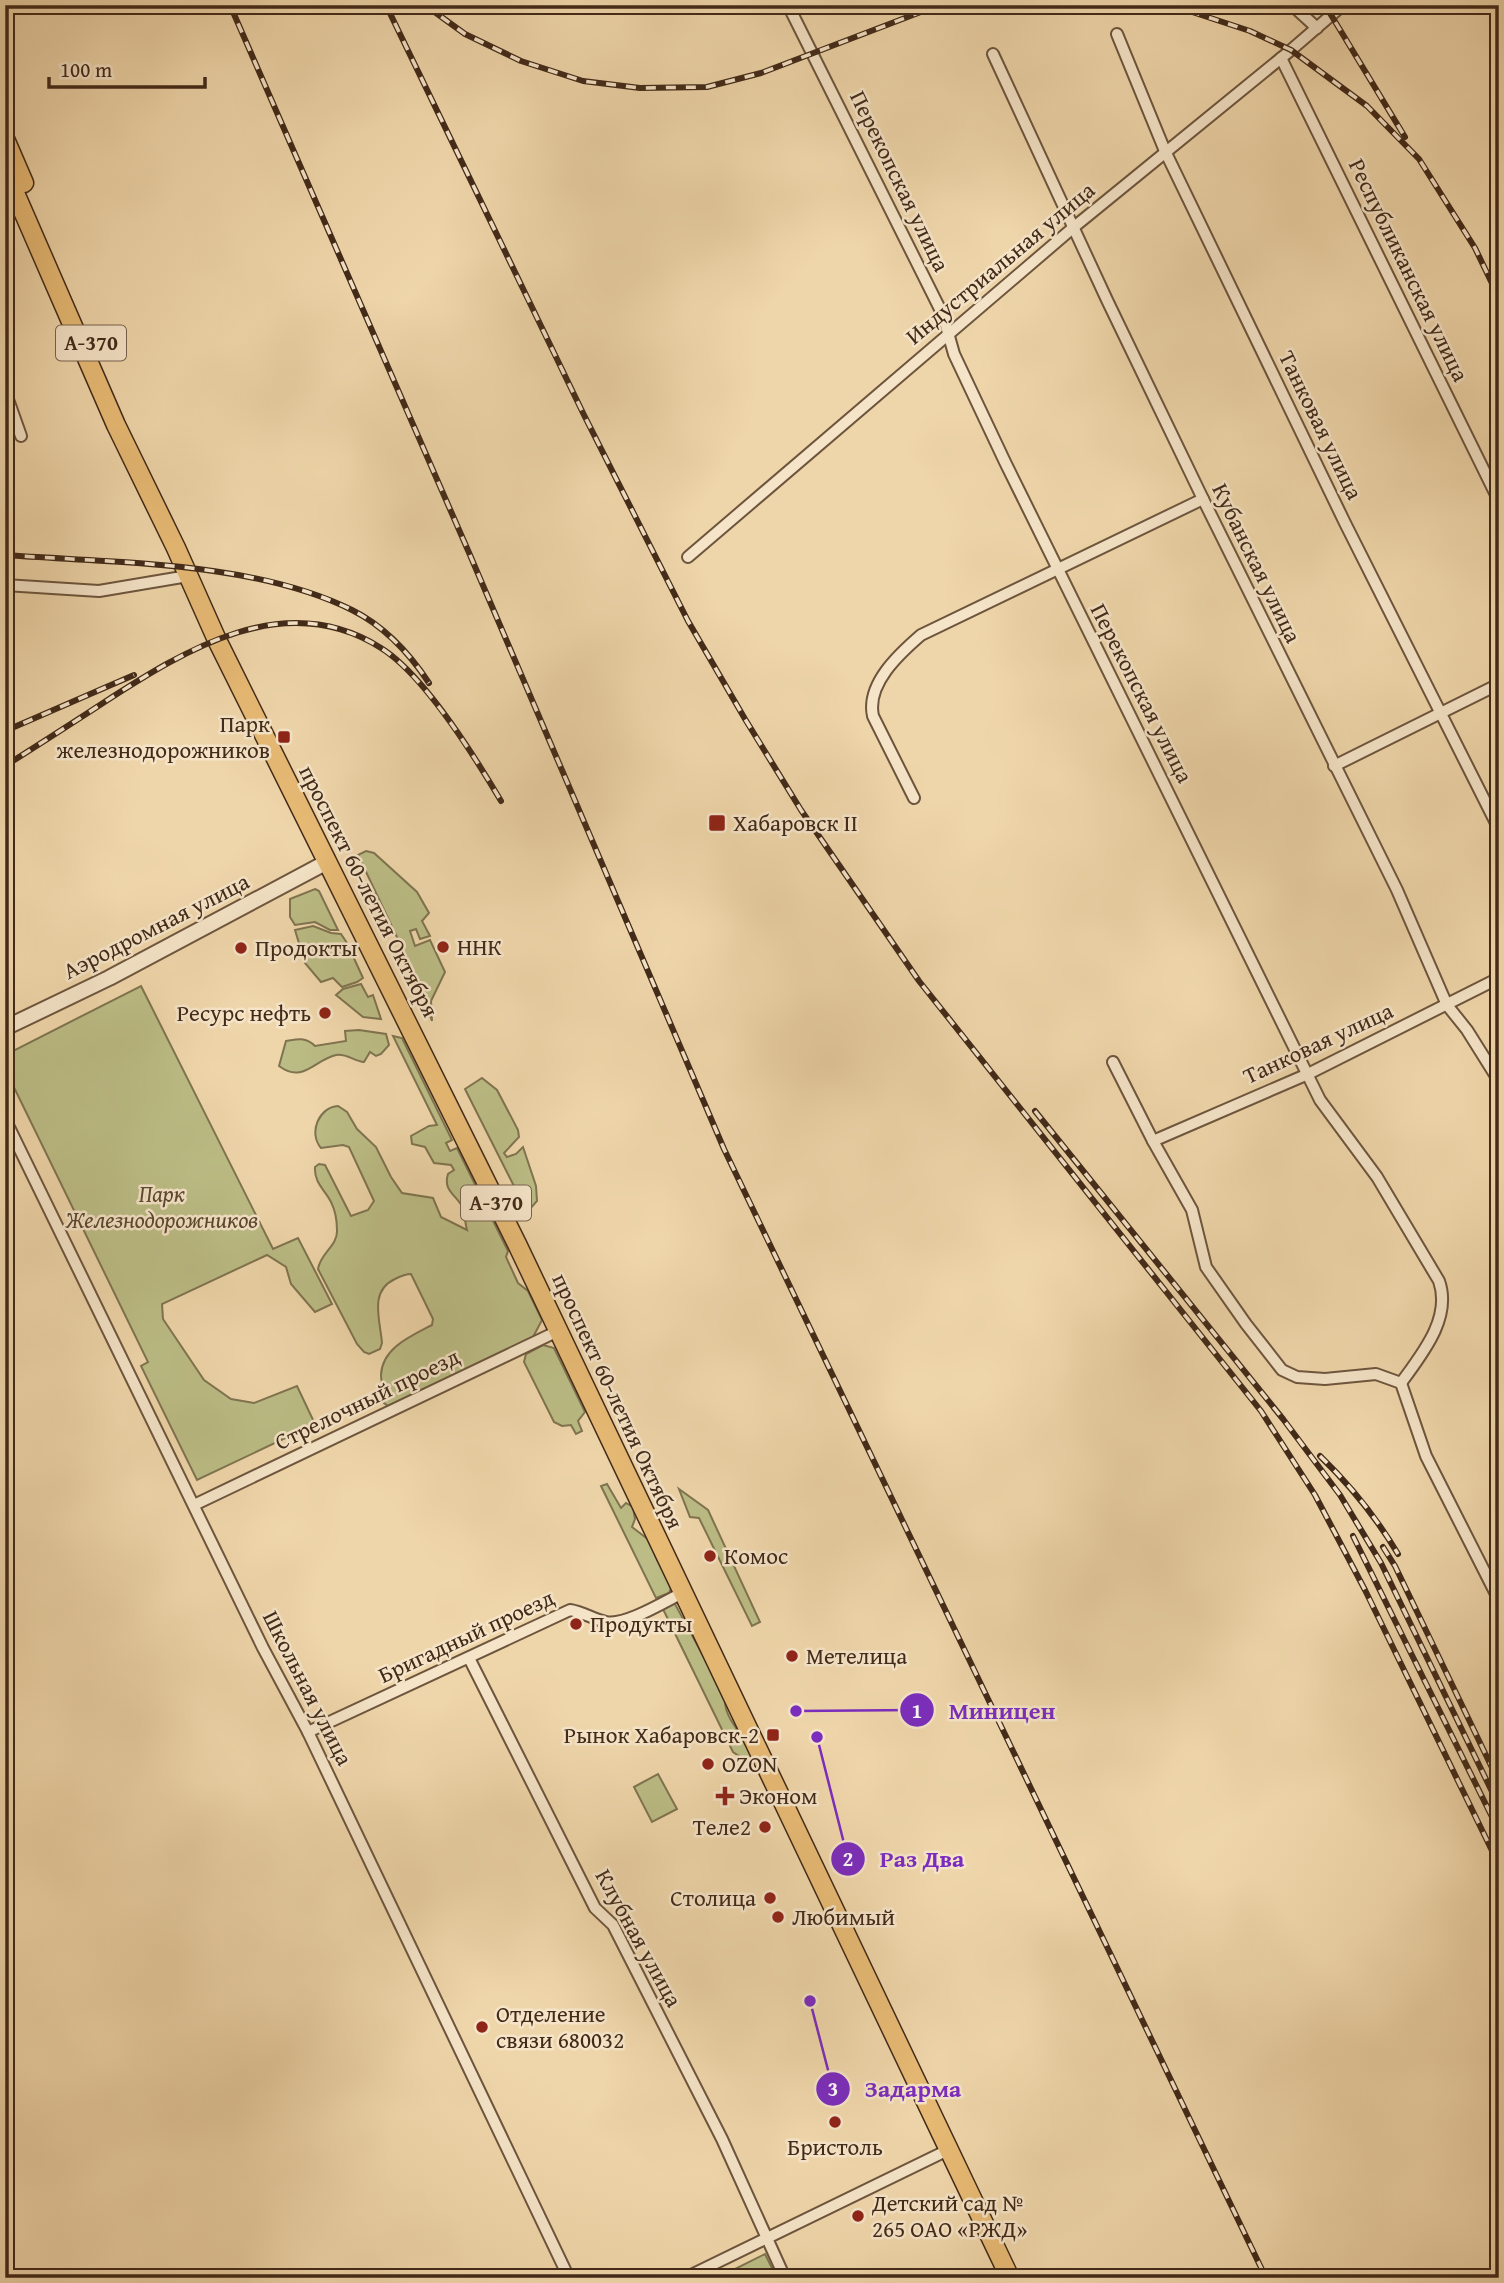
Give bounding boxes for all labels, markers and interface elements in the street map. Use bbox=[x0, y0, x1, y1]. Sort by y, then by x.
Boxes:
scale bar bbox=[49, 46, 205, 90]
text: 100 m bbox=[60, 54, 112, 85]
street label: Перекопская улица bbox=[842, 85, 959, 277]
street label: Республиканская улица bbox=[1341, 153, 1478, 387]
street label: Индустриальная улица bbox=[898, 173, 1101, 352]
road number: А-370 bbox=[56, 326, 126, 360]
street label: Танковая улица bbox=[1271, 345, 1372, 505]
street label: Кубанская улица bbox=[1205, 477, 1310, 648]
street label: Перекопская улица bbox=[1083, 597, 1202, 788]
place label: Парк железнодорожников bbox=[57, 707, 270, 766]
marker: Парк железнодорожников bbox=[276, 729, 292, 745]
street label: проспект 60-летия Октября bbox=[291, 759, 448, 1023]
place label: Хабаровск II bbox=[733, 806, 858, 839]
marker: Хабаровск II bbox=[707, 813, 727, 833]
street label: Аэродромная улица bbox=[57, 864, 255, 987]
place label: ННК bbox=[457, 930, 502, 963]
place label: Продокты bbox=[255, 931, 357, 964]
marker: ННК bbox=[435, 939, 451, 955]
marker: Продокты bbox=[233, 940, 249, 956]
street label: Танковая улица bbox=[1237, 993, 1398, 1092]
place label: Ресурс нефть bbox=[177, 996, 311, 1029]
marker: Ресурс нефть bbox=[317, 1005, 333, 1021]
park label: Парк Железнодорожников bbox=[65, 1177, 258, 1236]
road number: А-370 bbox=[461, 1186, 531, 1220]
street label: проспект 60-летия Октября bbox=[545, 1267, 692, 1534]
street label: Стрелочный проезд bbox=[269, 1339, 465, 1458]
place label: Комос bbox=[724, 1539, 788, 1572]
marker: Комос bbox=[702, 1548, 718, 1564]
street label: Бригадный проезд bbox=[372, 1580, 560, 1691]
street label: Школьная улица bbox=[255, 1605, 362, 1771]
place label: Продукты bbox=[590, 1607, 692, 1640]
marker: Продукты bbox=[568, 1616, 584, 1632]
place label: Метелица bbox=[806, 1639, 907, 1672]
marker: Метелица bbox=[784, 1648, 800, 1664]
callout: Миницен bbox=[899, 1688, 1069, 1733]
text: Миницен bbox=[949, 1693, 1056, 1728]
text: 1 bbox=[912, 1695, 922, 1726]
place label: Рынок Хабаровск-2 bbox=[564, 1718, 759, 1751]
marker: Рынок Хабаровск-2 bbox=[765, 1727, 781, 1743]
place label: OZON bbox=[722, 1747, 777, 1780]
marker: OZON bbox=[700, 1756, 716, 1772]
place label: Эконом bbox=[739, 1779, 817, 1812]
marker: Эконом bbox=[717, 1788, 733, 1804]
place label: Теле2 bbox=[693, 1810, 751, 1843]
marker: Теле2 bbox=[757, 1819, 773, 1835]
callout: Раз Два bbox=[830, 1836, 978, 1881]
text: Раз Два bbox=[880, 1841, 965, 1876]
text: 2 bbox=[843, 1843, 853, 1874]
street label: Клубная улица bbox=[588, 1863, 691, 2013]
place label: Столица bbox=[670, 1881, 756, 1914]
marker: Столица bbox=[762, 1890, 778, 1906]
place label: Любимый bbox=[792, 1900, 895, 1933]
marker: Любимый bbox=[770, 1909, 786, 1925]
place label: Отделение связи 680032 bbox=[496, 1997, 624, 2056]
marker: Отделение связи 680032 bbox=[474, 2019, 490, 2035]
callout: Задарма bbox=[816, 2066, 976, 2111]
text: Задарма bbox=[865, 2071, 962, 2106]
text: 3 bbox=[828, 2073, 838, 2104]
marker: Бристоль bbox=[827, 2114, 843, 2130]
place label: Бристоль bbox=[787, 2130, 883, 2163]
place label: Детский сад № 265 ОАО «РЖД» bbox=[871, 2186, 1027, 2245]
marker: Детский сад № 265 ОАО «РЖД» bbox=[850, 2208, 866, 2224]

